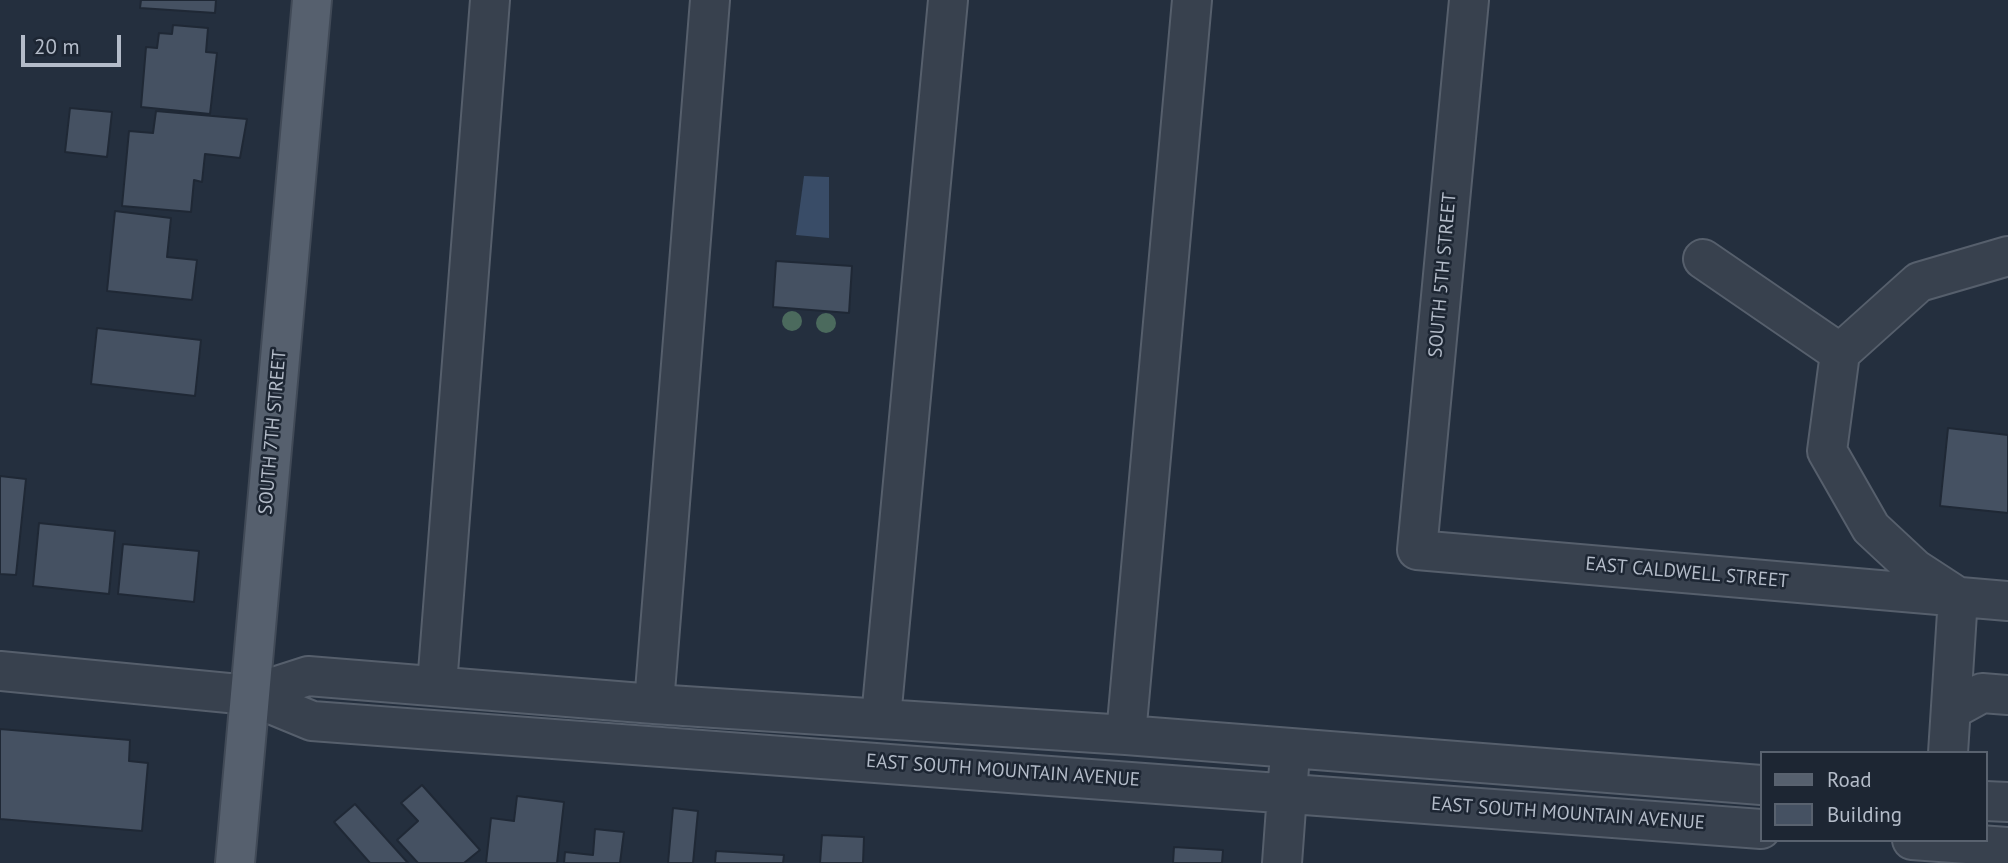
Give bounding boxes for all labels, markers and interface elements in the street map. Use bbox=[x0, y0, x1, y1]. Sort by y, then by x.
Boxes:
scale bar bbox=[24, 21, 124, 65]
text: 20 m bbox=[34, 33, 80, 60]
street label: SOUTH 5TH STREET bbox=[1424, 192, 1462, 358]
street label: SOUTH 7TH STREET bbox=[254, 349, 292, 515]
street label: EAST CALDWELL STREET bbox=[1584, 553, 1790, 593]
street label: EAST SOUTH MOUNTAIN AVENUE bbox=[865, 750, 1141, 792]
legend bbox=[1759, 751, 1987, 842]
text: Road bbox=[1827, 766, 1871, 793]
street label: EAST SOUTH MOUNTAIN AVENUE bbox=[1430, 793, 1706, 835]
text: Building bbox=[1827, 801, 1902, 828]

